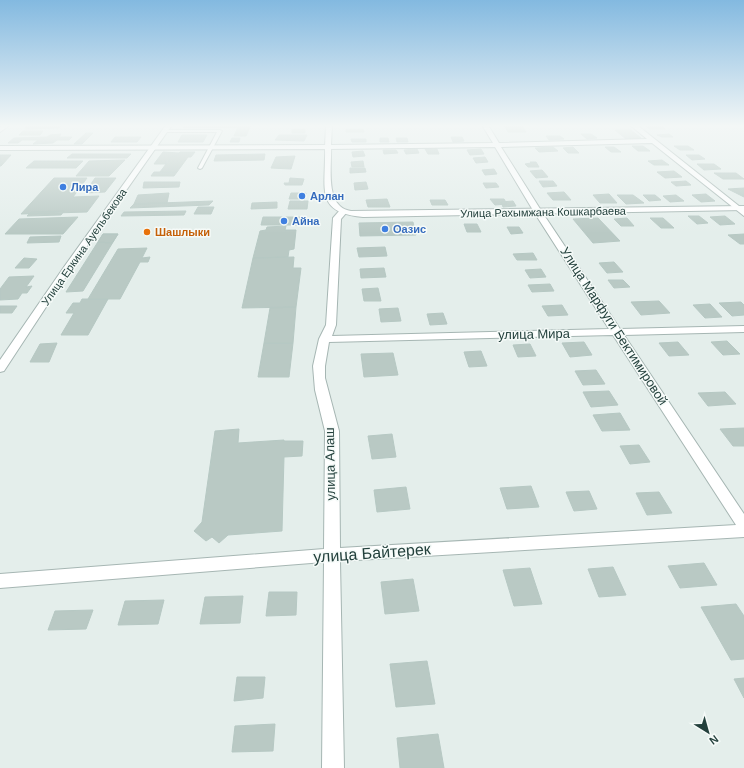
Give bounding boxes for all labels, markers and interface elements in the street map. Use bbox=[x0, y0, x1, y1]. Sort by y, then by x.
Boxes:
place label: Лира bbox=[71, 181, 99, 193]
marker: Лира bbox=[58, 182, 68, 192]
street label: Улица Еркина Ауельбекова bbox=[39, 186, 129, 308]
place label: Арлан bbox=[310, 190, 344, 202]
marker: Арлан bbox=[297, 191, 307, 201]
street label: Улица Рахымжана Кошкарбаева bbox=[460, 205, 627, 219]
place label: Айна bbox=[292, 215, 320, 227]
marker: Айна bbox=[279, 216, 289, 226]
place label: Оазис bbox=[393, 223, 426, 235]
marker: Оазис bbox=[380, 224, 390, 234]
place label: Шашлыки bbox=[155, 226, 210, 238]
marker: Шашлыки bbox=[142, 227, 152, 237]
street label: Улица Марфуги Бектимировой bbox=[557, 244, 671, 408]
street label: улица Мира bbox=[498, 326, 571, 342]
street label: улица Алаш bbox=[322, 427, 338, 501]
street label: улица Байтерек bbox=[313, 540, 432, 566]
north arrow bbox=[688, 712, 728, 752]
text: N bbox=[707, 733, 721, 747]

